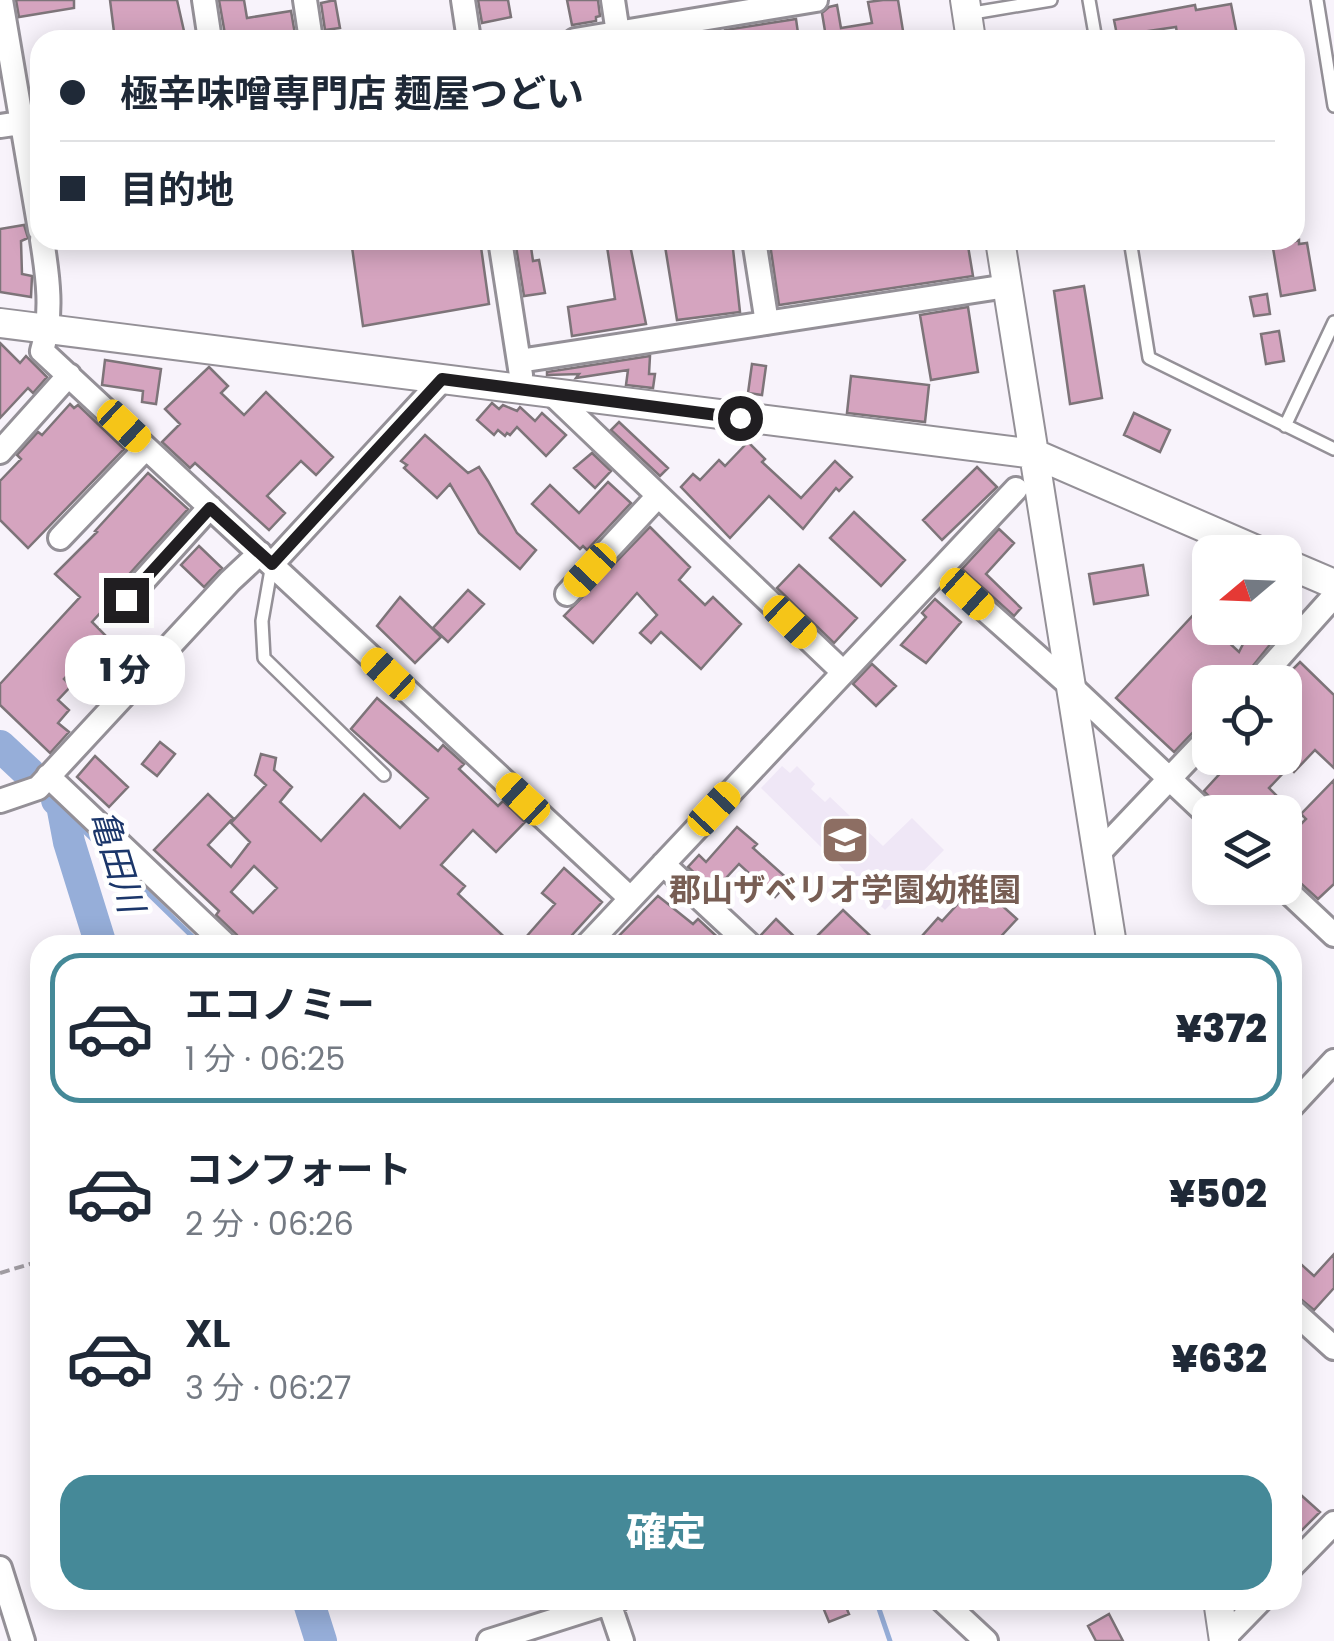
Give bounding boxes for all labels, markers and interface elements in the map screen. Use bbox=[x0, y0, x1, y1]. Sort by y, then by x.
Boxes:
text: 極辛味噌専門店 麺屋つどい bbox=[120, 67, 584, 120]
text: 目的地 bbox=[120, 163, 234, 216]
car bbox=[92, 395, 156, 457]
route start bbox=[718, 396, 763, 441]
north arrow bbox=[1192, 535, 1302, 645]
map controls bbox=[1192, 535, 1302, 905]
car bbox=[559, 538, 621, 602]
car bbox=[935, 563, 999, 625]
route end bbox=[104, 578, 149, 623]
car bbox=[758, 590, 822, 654]
callout: 1 分 bbox=[66, 635, 186, 705]
car bbox=[356, 643, 420, 705]
text: 1 分 bbox=[100, 647, 150, 692]
button: locate bbox=[1192, 665, 1302, 775]
car bbox=[491, 768, 555, 830]
car bbox=[683, 777, 745, 841]
button: layers bbox=[1192, 795, 1302, 905]
water label: 亀田川 bbox=[79, 803, 157, 922]
school or university icon: 郡山ザベリオ学園幼稚園 bbox=[819, 814, 871, 866]
place label: 郡山ザベリオ学園幼稚園 bbox=[669, 867, 1021, 912]
text: エコノミー bbox=[185, 978, 375, 1031]
icon: car bbox=[65, 983, 155, 1073]
text: ¥372 bbox=[1176, 1002, 1267, 1055]
text: 1 分 · 06:25 bbox=[185, 1036, 345, 1081]
text: コンフォート bbox=[185, 1143, 412, 1196]
icon: car bbox=[65, 1148, 155, 1238]
text: ¥502 bbox=[1169, 1167, 1267, 1220]
text: 2 分 · 06:26 bbox=[185, 1201, 354, 1246]
text: XL bbox=[185, 1307, 230, 1360]
icon: car bbox=[65, 1313, 155, 1403]
text: ¥632 bbox=[1171, 1332, 1267, 1385]
text: 3 分 · 06:27 bbox=[185, 1365, 351, 1410]
button: 確定 bbox=[60, 1475, 1272, 1590]

